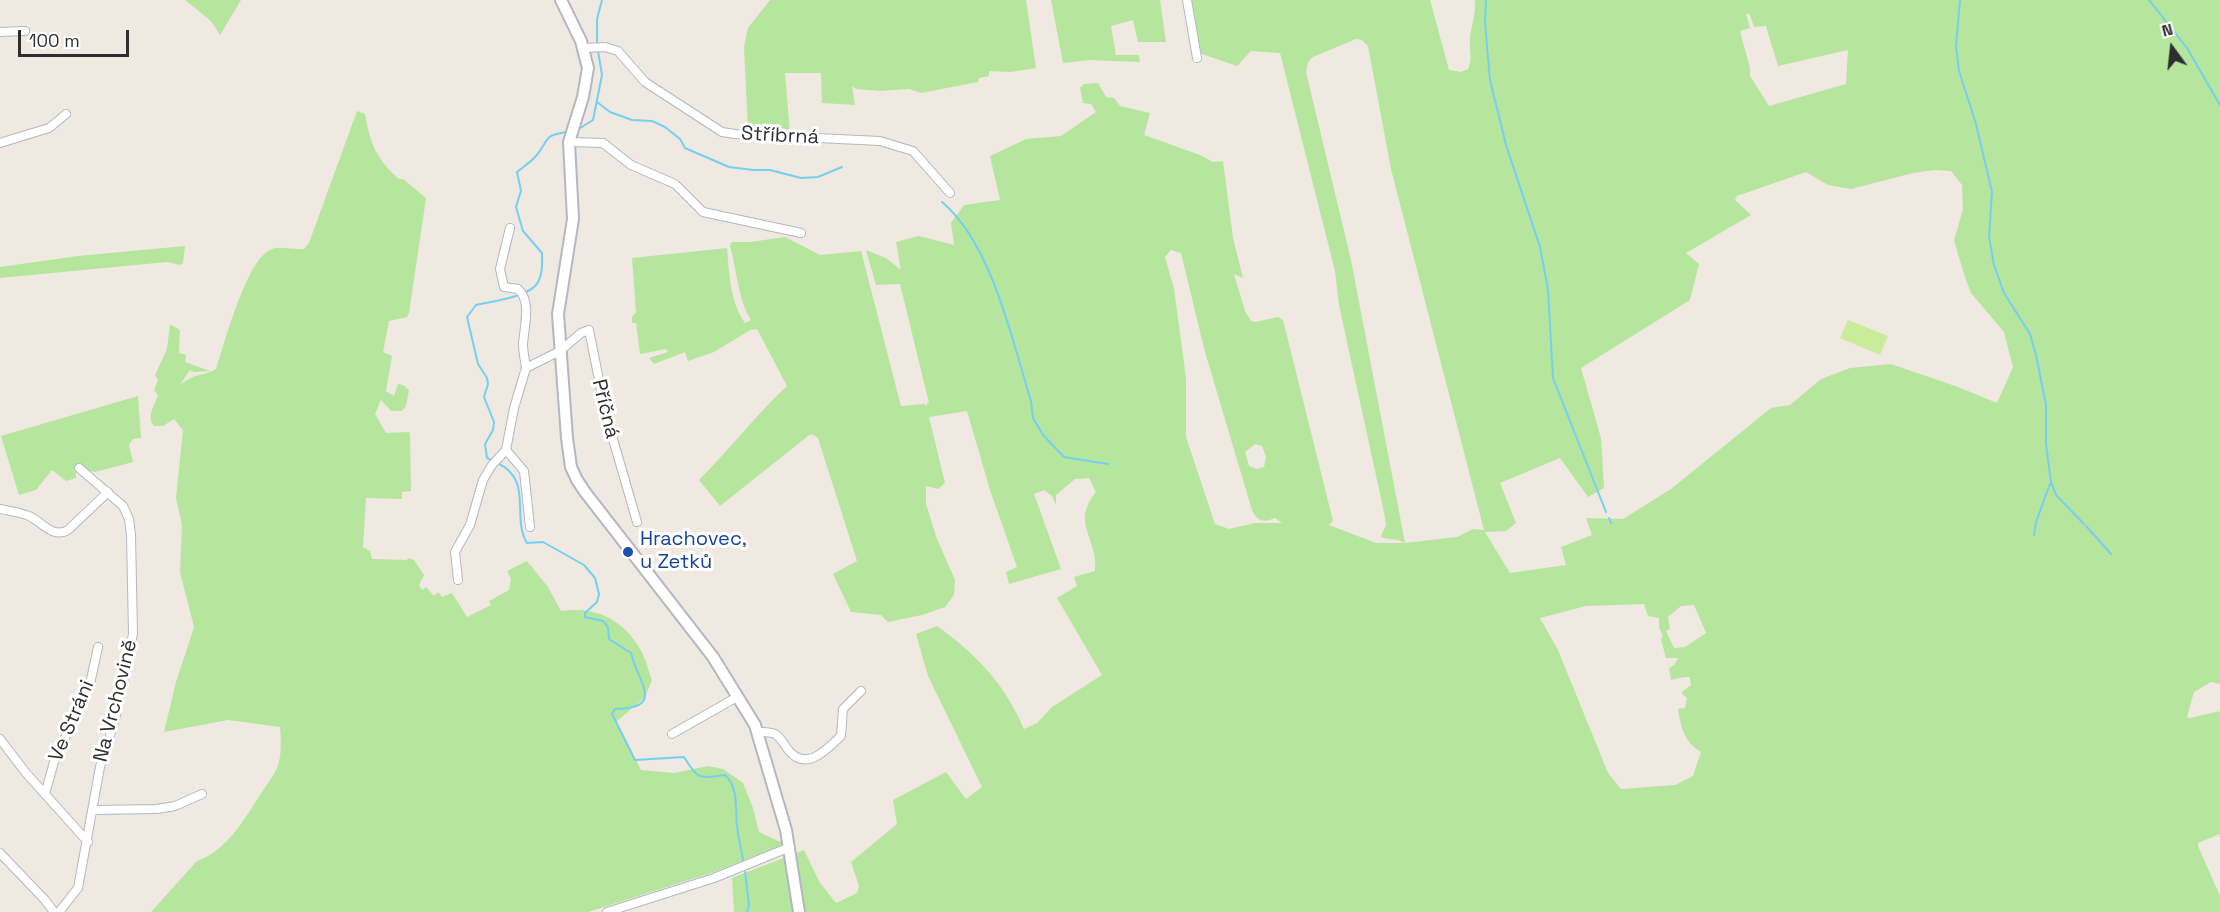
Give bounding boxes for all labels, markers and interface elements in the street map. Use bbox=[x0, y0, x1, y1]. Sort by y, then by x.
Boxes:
scale bar bbox=[21, 18, 132, 56]
north arrow bbox=[2142, 18, 2202, 78]
text: N bbox=[2159, 19, 2175, 42]
text: 100 m bbox=[29, 29, 80, 52]
street label: Stříbrná bbox=[740, 122, 820, 150]
street label: Příčná bbox=[586, 377, 624, 441]
place label: Hrachovec, u Zetků bbox=[640, 528, 747, 575]
marker: Hrachovec, u Zetků bbox=[621, 545, 635, 559]
street label: Na Vrchovině bbox=[89, 637, 143, 765]
street label: Ve Stráni bbox=[44, 677, 100, 765]

